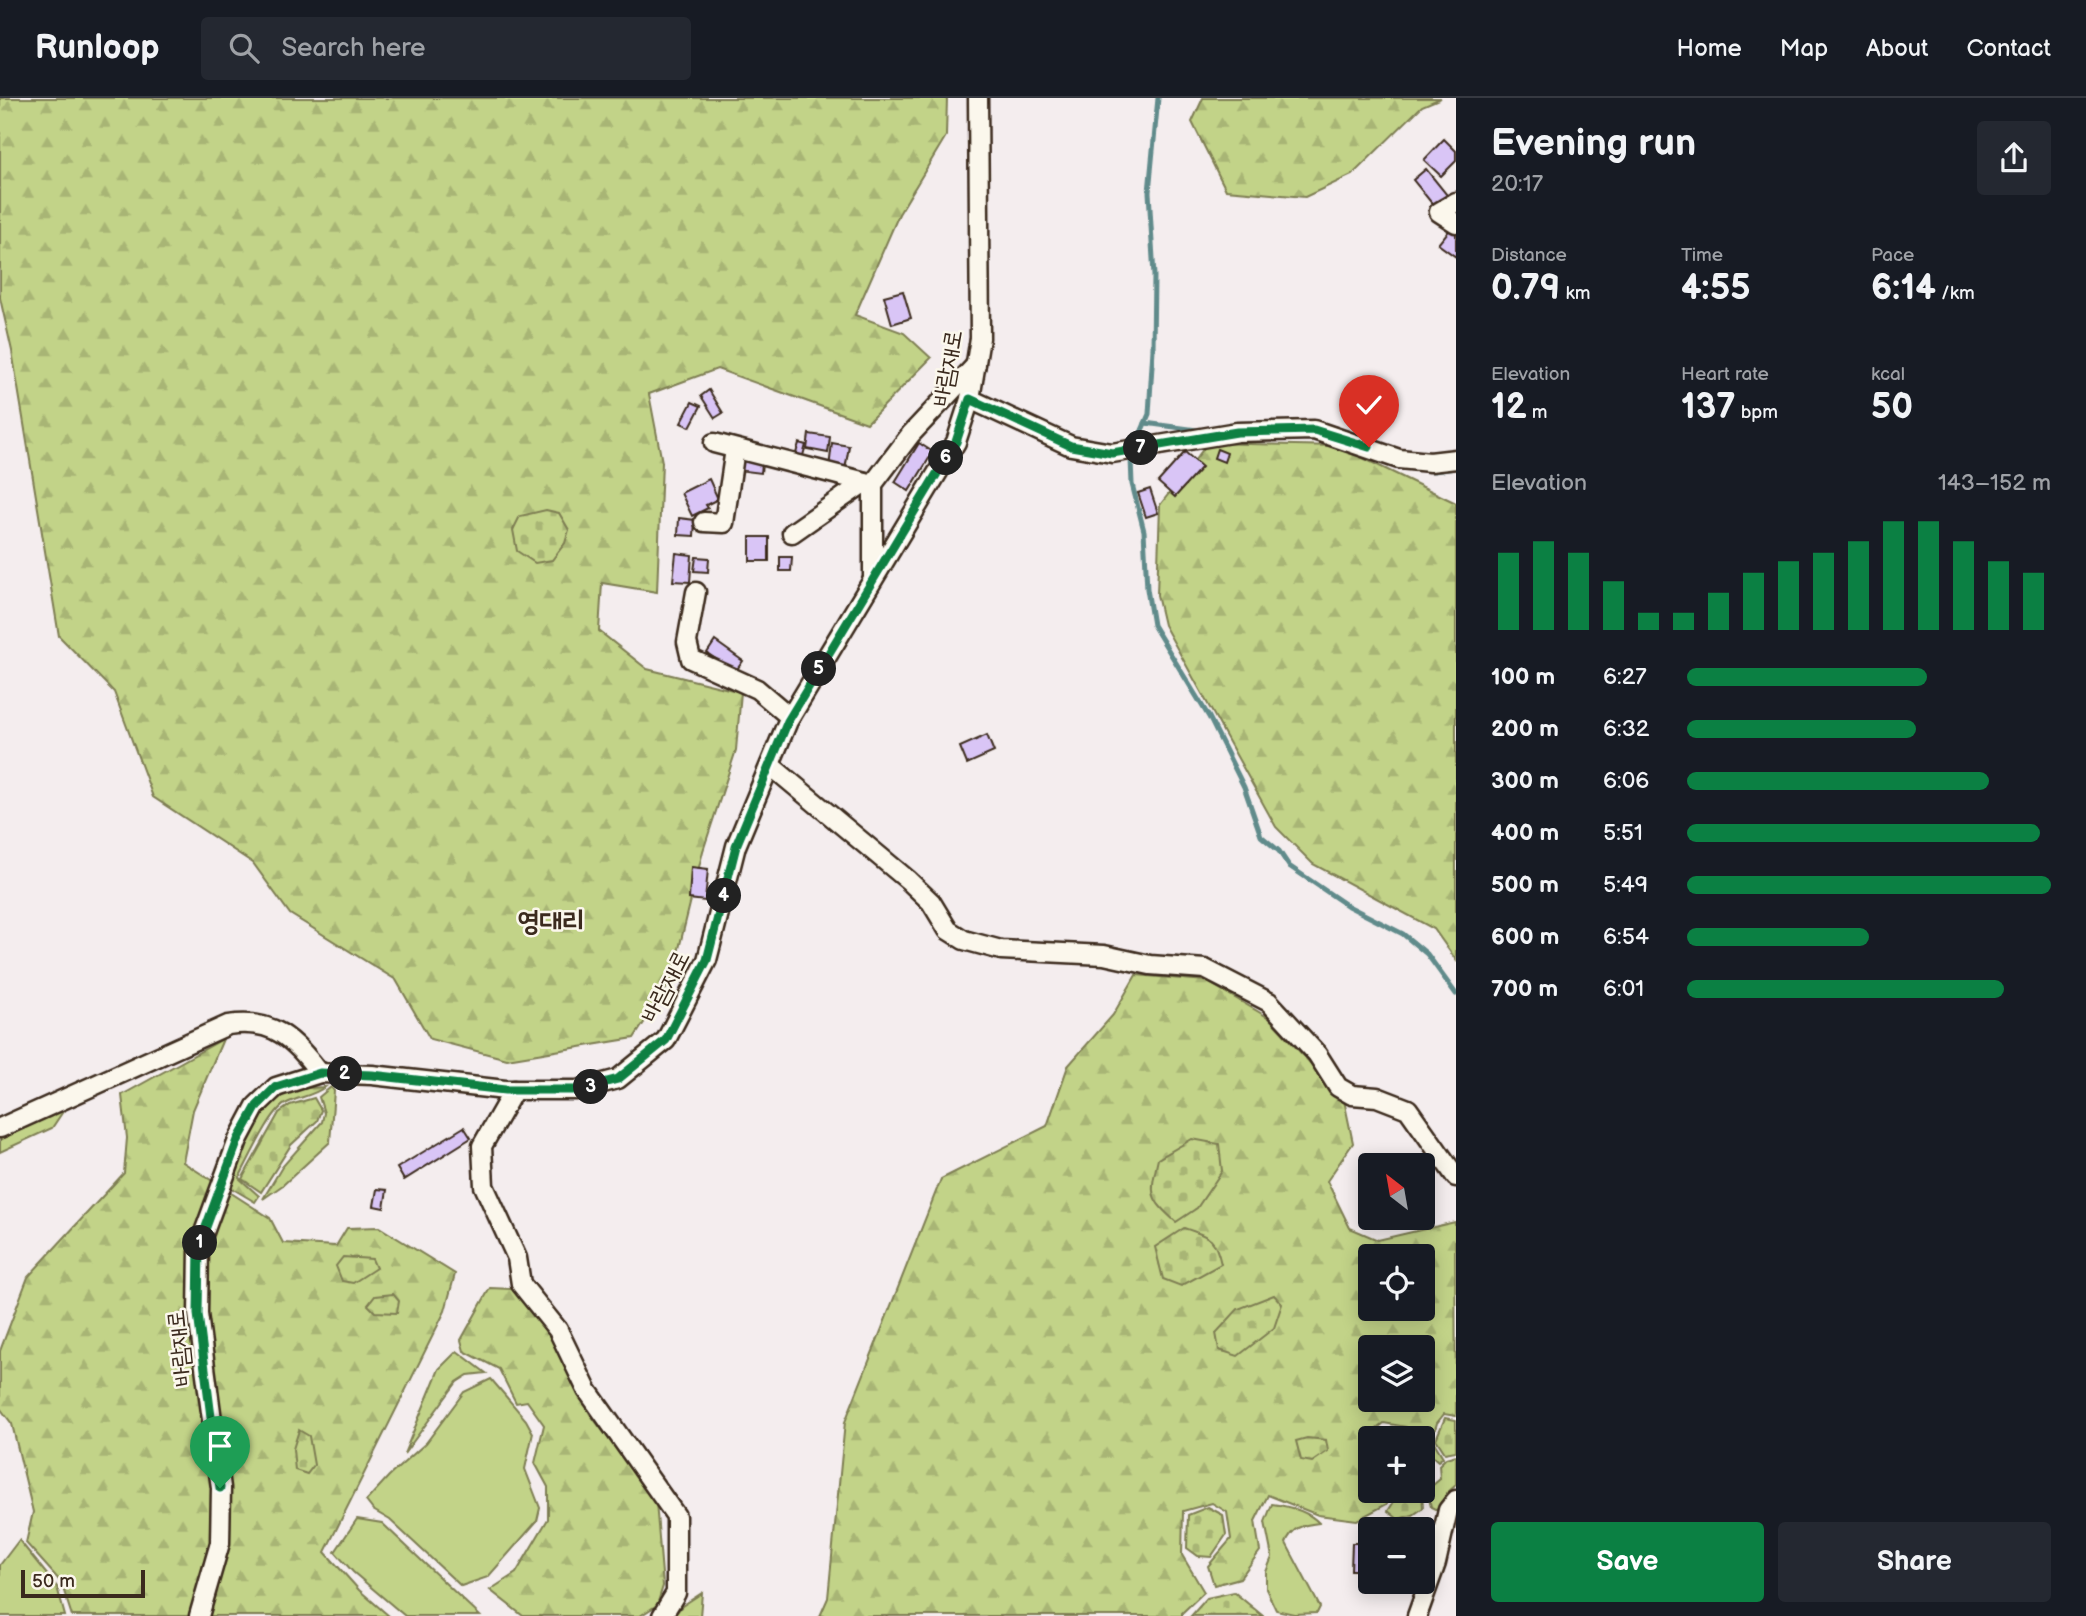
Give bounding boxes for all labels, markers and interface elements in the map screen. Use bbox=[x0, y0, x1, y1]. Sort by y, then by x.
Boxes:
search box bbox=[201, 17, 691, 80]
text: Runloop bbox=[35, 28, 159, 68]
icon: search bbox=[225, 29, 263, 67]
text: Search here bbox=[281, 33, 425, 64]
text: Home bbox=[1677, 34, 1742, 63]
text: Map bbox=[1780, 34, 1828, 63]
text: About bbox=[1866, 34, 1928, 63]
text: Contact bbox=[1966, 34, 2051, 63]
text: Evening run bbox=[1491, 121, 1696, 166]
button: share bbox=[1977, 121, 2051, 195]
text: 20:17 bbox=[1491, 170, 1543, 198]
text: Distance bbox=[1491, 244, 1567, 267]
text: Time bbox=[1681, 244, 1723, 267]
text: Pace bbox=[1871, 244, 1914, 267]
text: 0.79 bbox=[1491, 267, 1560, 310]
text: 4:55 bbox=[1681, 267, 1750, 310]
text: 6:14 bbox=[1871, 267, 1936, 310]
text: km bbox=[1560, 282, 1591, 305]
text: /km bbox=[1936, 282, 1975, 305]
street label: 바람재로 bbox=[927, 328, 968, 409]
text: Elevation bbox=[1491, 363, 1570, 386]
text: Heart rate bbox=[1681, 363, 1769, 386]
text: kcal bbox=[1871, 363, 1905, 386]
pin bbox=[1339, 375, 1399, 447]
icon: check bbox=[1350, 386, 1388, 424]
text: 12 bbox=[1491, 386, 1527, 429]
text: 137 bbox=[1681, 386, 1736, 429]
text: 50 bbox=[1871, 386, 1913, 429]
text: m bbox=[1527, 401, 1548, 424]
text: bpm bbox=[1736, 401, 1778, 424]
pin: 7 bbox=[1124, 430, 1158, 466]
text: 7 bbox=[1135, 436, 1146, 459]
pin: 6 bbox=[928, 440, 964, 476]
text: 6 bbox=[940, 446, 951, 469]
text: Elevation bbox=[1491, 469, 1587, 497]
text: 143–152 m bbox=[1938, 469, 2051, 497]
pin: 5 bbox=[802, 652, 836, 686]
text: 5 bbox=[813, 657, 824, 680]
text: 100 m bbox=[1491, 663, 1555, 691]
text: 6:27 bbox=[1603, 663, 1647, 691]
text: 200 m bbox=[1491, 715, 1559, 743]
text: 6:32 bbox=[1603, 715, 1649, 743]
text: 300 m bbox=[1491, 767, 1559, 795]
text: 6:06 bbox=[1603, 767, 1649, 795]
text: 400 m bbox=[1491, 819, 1559, 847]
text: 5:51 bbox=[1603, 819, 1643, 847]
text: 500 m bbox=[1491, 871, 1559, 899]
text: 5:49 bbox=[1603, 871, 1648, 899]
pin: 4 bbox=[706, 878, 742, 914]
text: 4 bbox=[718, 884, 729, 907]
district label: 영대리 bbox=[517, 905, 585, 938]
text: 600 m bbox=[1491, 923, 1559, 951]
text: 6:54 bbox=[1603, 923, 1649, 951]
street label: 바람재로 bbox=[635, 945, 696, 1027]
text: 700 m bbox=[1491, 975, 1558, 1003]
text: 6:01 bbox=[1603, 975, 1644, 1003]
pin: 2 bbox=[328, 1056, 362, 1091]
text: 2 bbox=[339, 1062, 350, 1085]
pin: 3 bbox=[574, 1070, 608, 1104]
text: 3 bbox=[585, 1075, 596, 1098]
north arrow bbox=[1358, 1153, 1435, 1230]
map controls bbox=[1358, 1153, 1435, 1594]
pin: 1 bbox=[182, 1226, 218, 1260]
text: 1 bbox=[196, 1231, 204, 1254]
button: locate bbox=[1358, 1244, 1435, 1321]
street label: 바람재로 bbox=[161, 1308, 198, 1388]
button: layers bbox=[1358, 1335, 1435, 1412]
pin bbox=[190, 1416, 250, 1488]
button: + bbox=[1358, 1426, 1435, 1503]
icon: arrive bbox=[201, 1427, 239, 1465]
button: − bbox=[1358, 1517, 1435, 1594]
button: Save bbox=[1491, 1522, 1764, 1602]
button: Share bbox=[1778, 1522, 2051, 1602]
scale bar bbox=[21, 1567, 145, 1599]
text: 50 m bbox=[32, 1570, 75, 1593]

